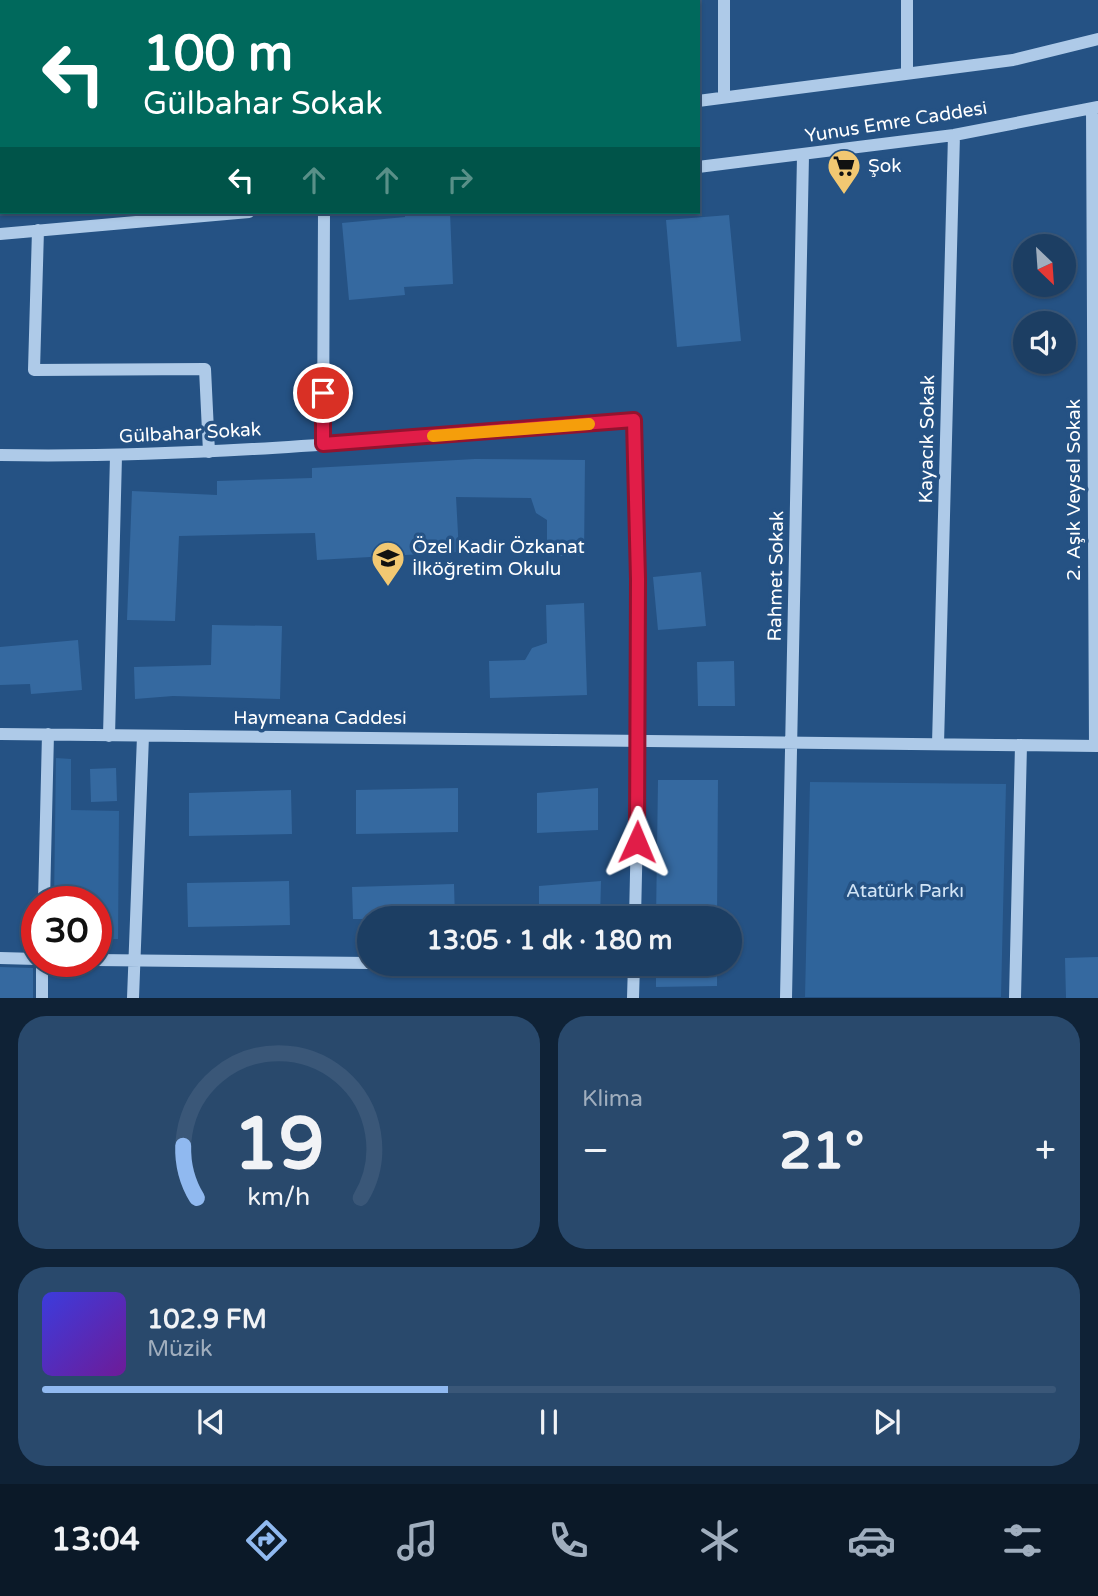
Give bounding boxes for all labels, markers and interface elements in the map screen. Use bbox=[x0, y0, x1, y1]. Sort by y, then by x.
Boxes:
text: 100 m bbox=[143, 25, 293, 84]
icon: left bbox=[28, 28, 119, 119]
text: Gülbahar Sokak bbox=[143, 85, 383, 123]
street label: Yunus Emre Caddesi bbox=[803, 97, 989, 147]
supermarket icon: Şok bbox=[825, 147, 863, 196]
place label: Şok bbox=[868, 155, 902, 177]
icon: left bbox=[222, 161, 260, 199]
icon: ahead bbox=[295, 161, 333, 199]
icon: ahead bbox=[368, 161, 406, 199]
icon: right bbox=[441, 161, 479, 199]
north arrow bbox=[1013, 234, 1076, 298]
map controls bbox=[1013, 234, 1076, 374]
button: sound bbox=[1013, 311, 1076, 374]
pin bbox=[293, 363, 353, 423]
icon: arrive bbox=[304, 374, 342, 412]
street label: Kayacık Sokak bbox=[915, 375, 939, 503]
street label: 2. Aşık Veysel Sokak bbox=[1063, 399, 1085, 581]
street label: Gülbahar Sokak bbox=[118, 418, 262, 448]
street label: Rahmet Sokak bbox=[764, 510, 788, 642]
place label: Özel Kadir Özkanat İlköğretim Okulu bbox=[412, 536, 585, 580]
school or university icon: Özel Kadir Özkanat İlköğretim Okulu bbox=[369, 539, 407, 588]
street label: Haymeana Caddesi bbox=[233, 707, 407, 729]
position arrow bbox=[600, 805, 674, 879]
park label: Atatürk Parkı bbox=[846, 880, 964, 902]
speed limit sign: 30 bbox=[21, 886, 112, 977]
text: 13:05 · 1 dk · 180 m bbox=[427, 925, 672, 956]
text: Klima bbox=[582, 1085, 643, 1113]
text: 19 bbox=[233, 1102, 325, 1190]
text: 21° bbox=[779, 1120, 864, 1183]
text: − bbox=[582, 1128, 609, 1174]
text: + bbox=[1035, 1128, 1056, 1174]
text: km/h bbox=[248, 1182, 310, 1212]
text: 102.9 FM bbox=[147, 1304, 267, 1335]
text: Müzik bbox=[147, 1335, 213, 1363]
icon: previous bbox=[192, 1403, 230, 1441]
icon: pause bbox=[530, 1403, 568, 1441]
icon: next bbox=[868, 1403, 906, 1441]
icon: directions bbox=[242, 1516, 291, 1565]
icon: music bbox=[393, 1516, 442, 1565]
icon: phone bbox=[544, 1516, 593, 1565]
icon: climate bbox=[695, 1516, 744, 1565]
icon: car bbox=[847, 1516, 896, 1565]
icon: filters bbox=[998, 1516, 1047, 1565]
text: 13:04 bbox=[51, 1521, 140, 1559]

